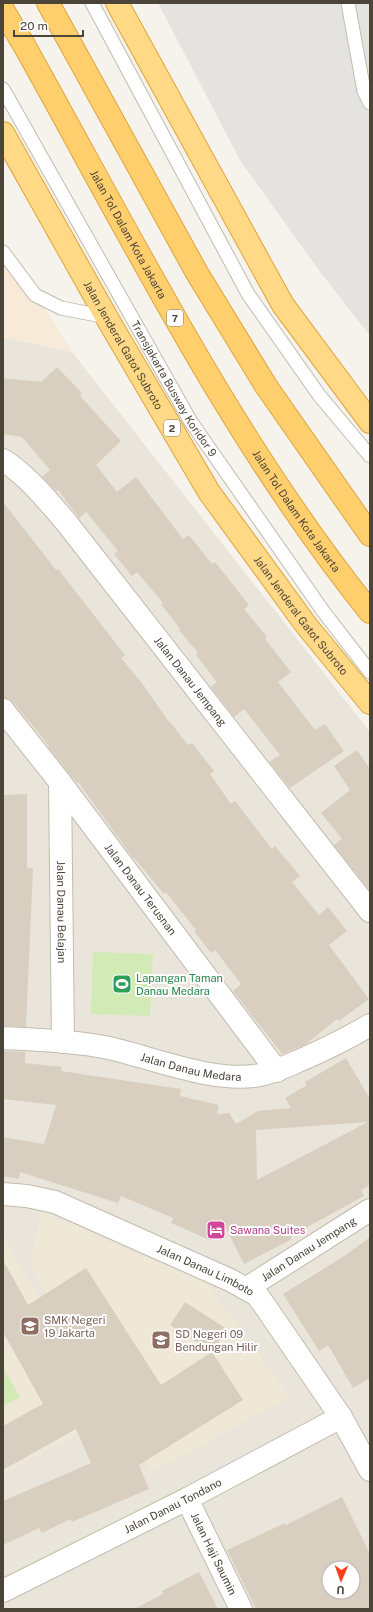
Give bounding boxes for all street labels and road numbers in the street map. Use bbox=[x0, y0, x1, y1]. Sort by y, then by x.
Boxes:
street label: Jalan Tol Dalam Kota Jakarta bbox=[88, 168, 169, 301]
street label: Jalan Jenderal Gatot Subroto bbox=[81, 279, 165, 412]
road number: 7 bbox=[167, 310, 183, 326]
street label: Transjakarta Busway Koridor 9 bbox=[129, 319, 219, 459]
road number: 2 bbox=[164, 420, 180, 436]
street label: Jalan Tol Dalam Kota Jakarta bbox=[250, 448, 343, 574]
street label: Jalan Jenderal Gatot Subroto bbox=[252, 554, 350, 677]
street label: Jalan Danau Jempang bbox=[152, 634, 229, 728]
street label: Jalan Danau Terusnan bbox=[102, 841, 179, 937]
street label: Jalan Danau Belajan bbox=[55, 861, 68, 963]
street label: Jalan Danau Medara bbox=[139, 1051, 242, 1083]
street label: Jalan Danau Jempang bbox=[259, 1214, 358, 1283]
street label: Jalan Danau Limboto bbox=[155, 1242, 256, 1298]
street label: Jalan Danau Tondano bbox=[122, 1476, 223, 1535]
street label: Jalan Haji Saumin bbox=[189, 1511, 239, 1597]

